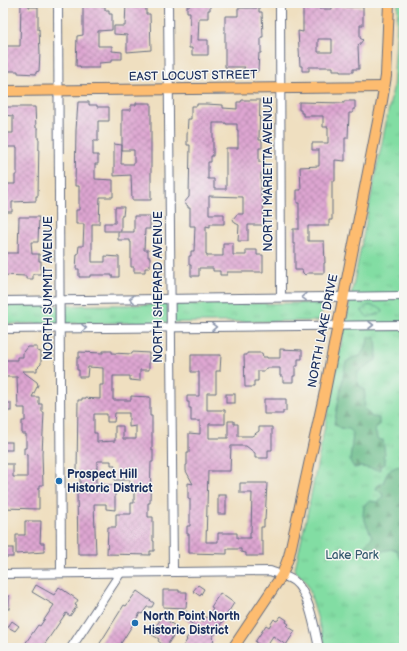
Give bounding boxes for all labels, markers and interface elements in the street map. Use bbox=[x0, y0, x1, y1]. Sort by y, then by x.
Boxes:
street label: EAST LOCUST STREET bbox=[129, 67, 258, 85]
street label: NORTH MARIETTA AVENUE bbox=[261, 96, 276, 251]
street label: NORTH SHEPARD AVENUE bbox=[151, 211, 166, 363]
street label: NORTH SUMMIT AVENUE bbox=[41, 216, 56, 360]
street label: NORTH LAKE DRIVE bbox=[305, 273, 341, 389]
one-way arrow bbox=[301, 293, 307, 301]
one-way arrow bbox=[129, 295, 135, 303]
one-way arrow bbox=[368, 321, 374, 329]
one-way arrow bbox=[211, 323, 217, 331]
one-way arrow bbox=[81, 324, 87, 332]
place label: Prospect Hill Historic District bbox=[67, 467, 152, 496]
marker: Prospect Hill Historic District bbox=[54, 476, 64, 486]
park label: Lake Park bbox=[325, 548, 379, 563]
place label: North Point North Historic District bbox=[143, 609, 240, 638]
marker: North Point North Historic District bbox=[130, 618, 140, 628]

